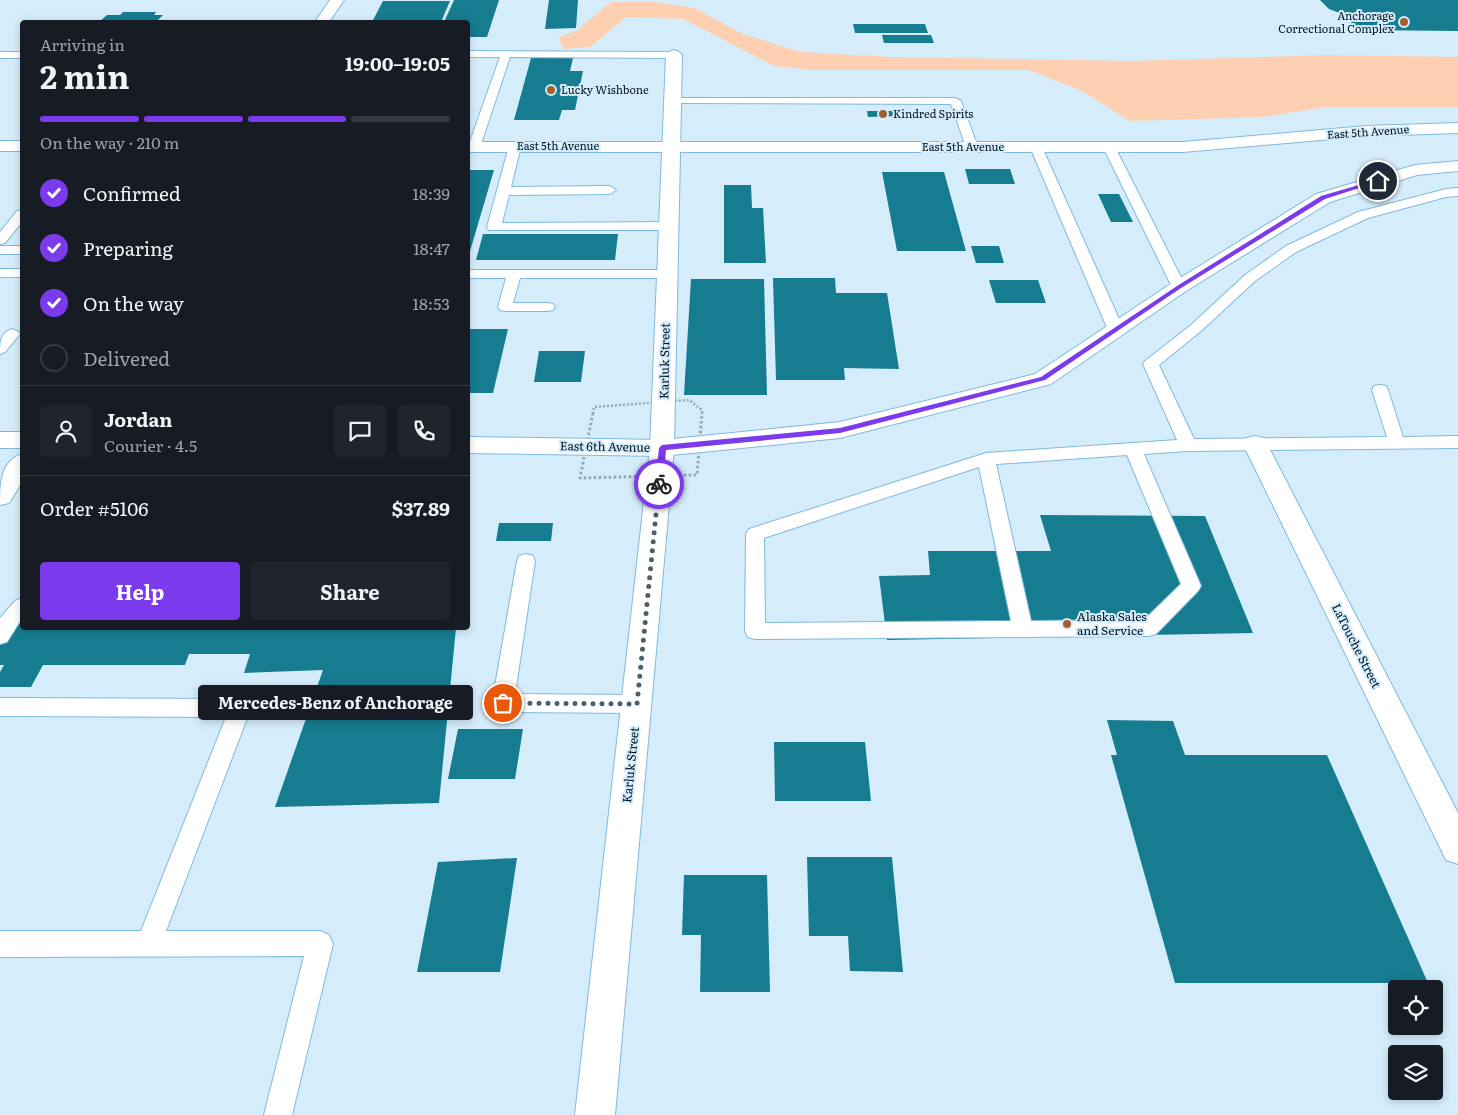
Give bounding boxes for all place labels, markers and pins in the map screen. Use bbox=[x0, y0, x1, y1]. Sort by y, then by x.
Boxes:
place label: Anchorage Correctional Complex bbox=[1278, 7, 1395, 36]
marker: Anchorage Correctional Complex bbox=[1398, 16, 1410, 28]
place label: Lucky Wishbone bbox=[561, 81, 649, 97]
marker: Lucky Wishbone bbox=[545, 84, 557, 96]
place label: Kindred Spirits bbox=[893, 105, 973, 121]
marker: Kindred Spirits bbox=[877, 108, 889, 120]
pin bbox=[1357, 160, 1399, 202]
place label: Alaska Sales and Service bbox=[1077, 607, 1147, 639]
marker: Alaska Sales and Service bbox=[1061, 618, 1073, 630]
pin bbox=[482, 682, 524, 724]
callout: Mercedes-Benz of Anchorage bbox=[198, 686, 473, 720]

